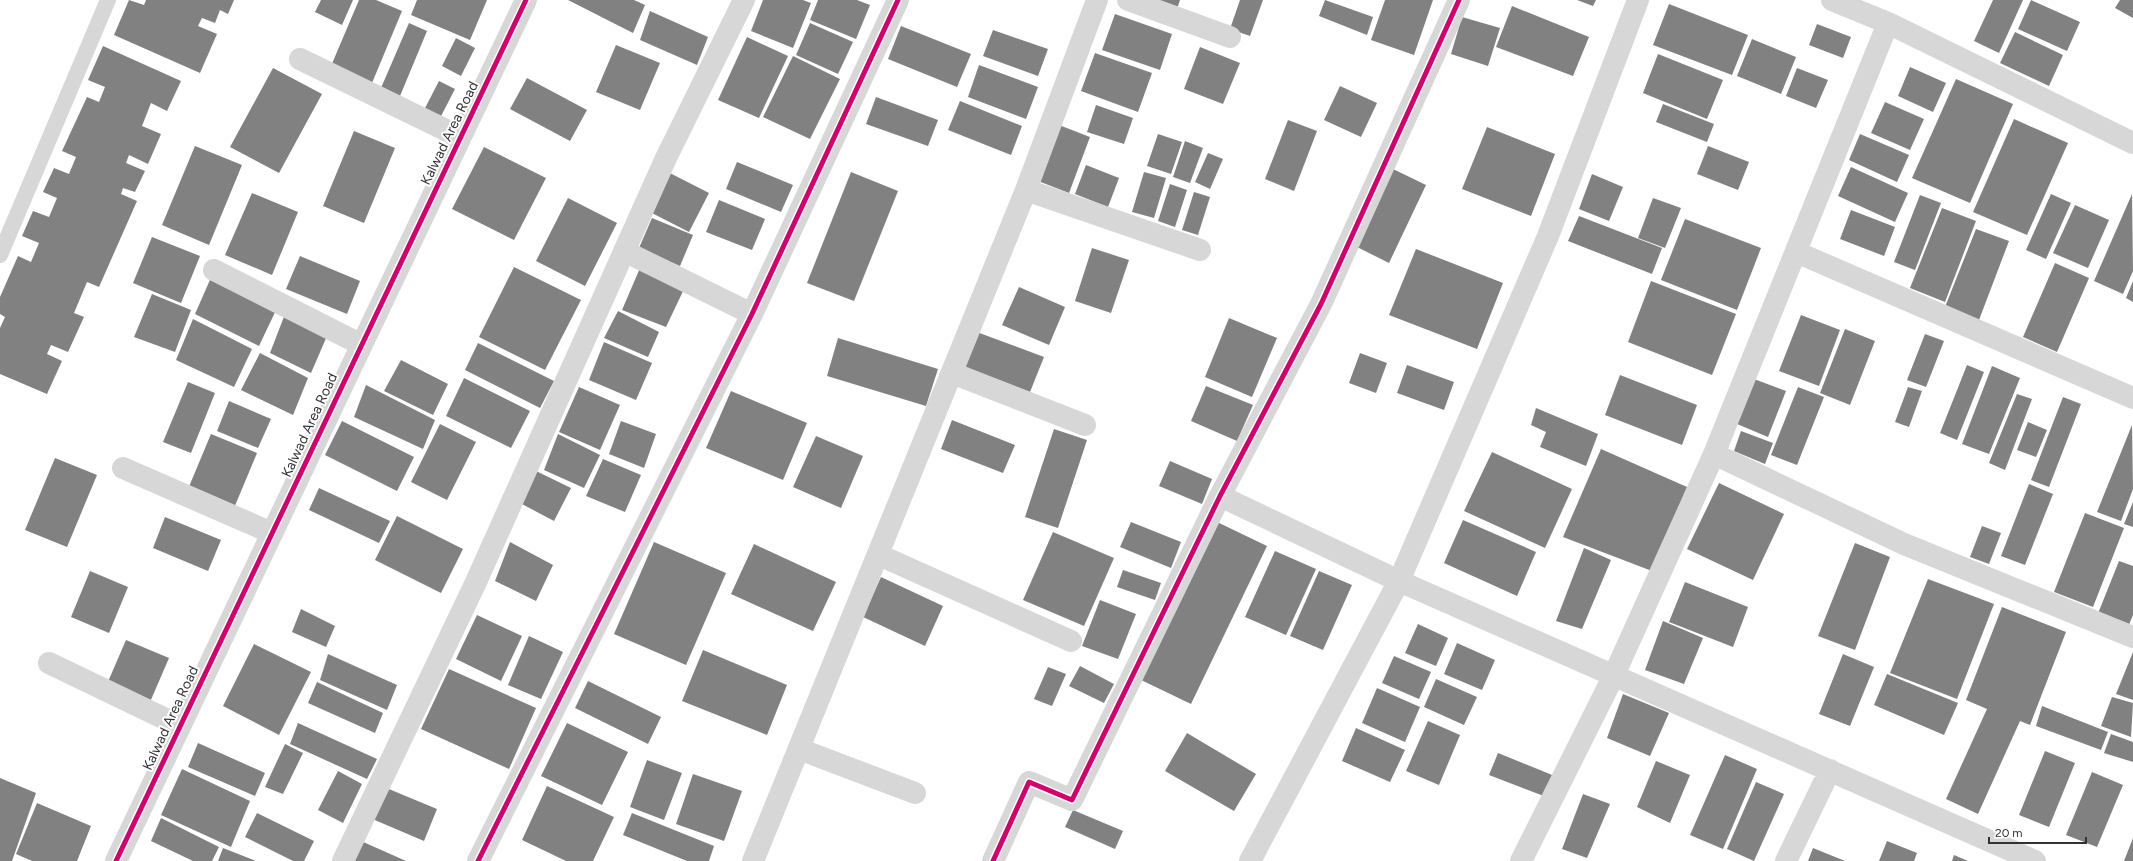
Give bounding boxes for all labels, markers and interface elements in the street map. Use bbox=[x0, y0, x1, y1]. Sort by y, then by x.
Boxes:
street label: Kalwad Area Road bbox=[417, 79, 482, 188]
street label: Kalwad Area Road bbox=[278, 370, 341, 480]
street label: Kalwad Area Road bbox=[139, 663, 202, 773]
scale bar bbox=[1989, 819, 2086, 845]
text: 20 m bbox=[1995, 826, 2023, 840]

